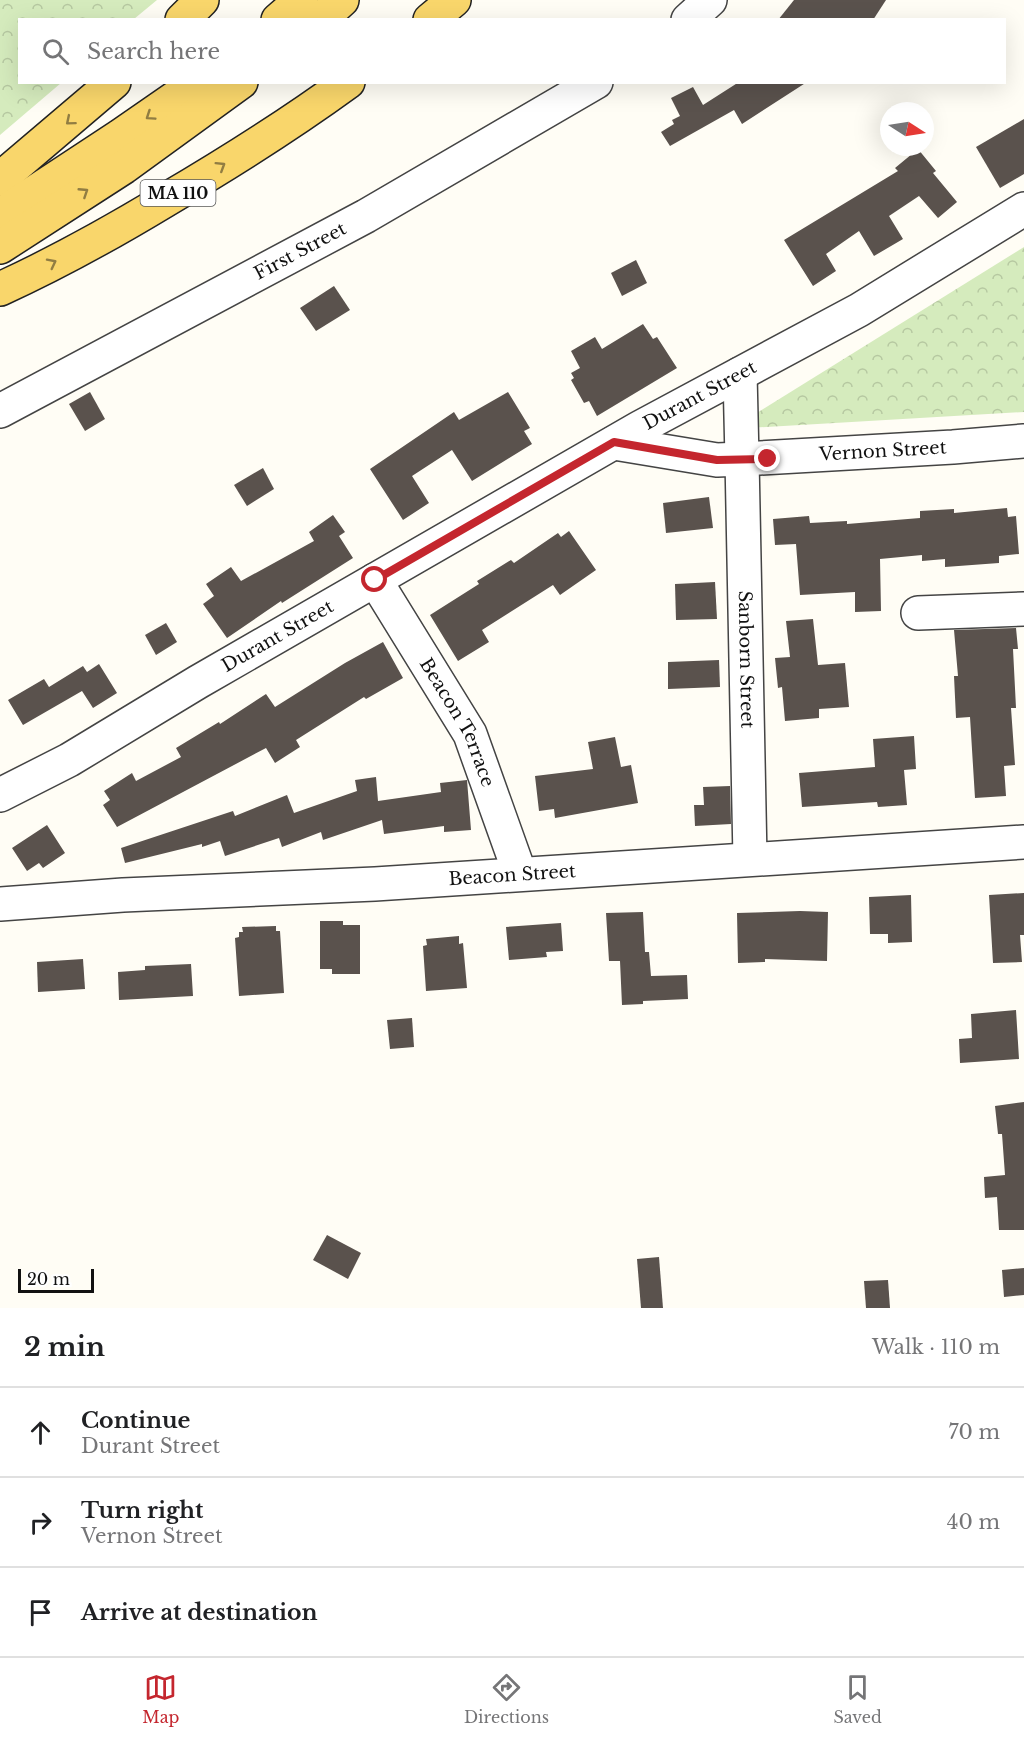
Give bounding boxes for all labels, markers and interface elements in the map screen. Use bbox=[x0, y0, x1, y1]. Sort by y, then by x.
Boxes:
search box bbox=[18, 18, 1006, 84]
icon: search bbox=[39, 35, 72, 68]
text: Search here bbox=[87, 38, 220, 65]
north arrow bbox=[880, 102, 934, 156]
one-way arrow bbox=[145, 109, 156, 120]
one-way arrow bbox=[66, 113, 77, 124]
one-way arrow bbox=[215, 162, 225, 174]
road number: MA 110 bbox=[140, 180, 216, 206]
one-way arrow bbox=[78, 188, 88, 200]
street label: First Street bbox=[250, 218, 350, 285]
one-way arrow bbox=[46, 259, 57, 271]
street label: Durant Street bbox=[639, 356, 760, 435]
street label: Vernon Street bbox=[817, 436, 947, 466]
route end bbox=[754, 445, 780, 471]
route start bbox=[361, 566, 387, 592]
street label: Sanborn Street bbox=[734, 590, 758, 729]
street label: Durant Street bbox=[218, 595, 337, 677]
street label: Beacon Terrace bbox=[415, 654, 499, 790]
street label: Beacon Street bbox=[448, 860, 577, 890]
scale bar bbox=[18, 1266, 94, 1294]
text: 20 m bbox=[27, 1269, 70, 1289]
text: 2 min bbox=[24, 1331, 105, 1363]
text: Walk · 110 m bbox=[872, 1335, 1000, 1359]
text: Continue bbox=[81, 1407, 190, 1434]
icon: ahead bbox=[24, 1416, 57, 1449]
text: 70 m bbox=[948, 1420, 1000, 1444]
text: Durant Street bbox=[81, 1434, 220, 1458]
text: Turn right bbox=[81, 1497, 203, 1524]
icon: right bbox=[24, 1506, 57, 1539]
text: 40 m bbox=[947, 1510, 1000, 1534]
text: Vernon Street bbox=[81, 1524, 223, 1548]
icon: arrive bbox=[24, 1596, 57, 1629]
text: Arrive at destination bbox=[81, 1599, 318, 1626]
tab: Map bbox=[142, 1671, 179, 1727]
tab: Directions bbox=[464, 1671, 549, 1727]
tab: Saved bbox=[833, 1671, 882, 1727]

